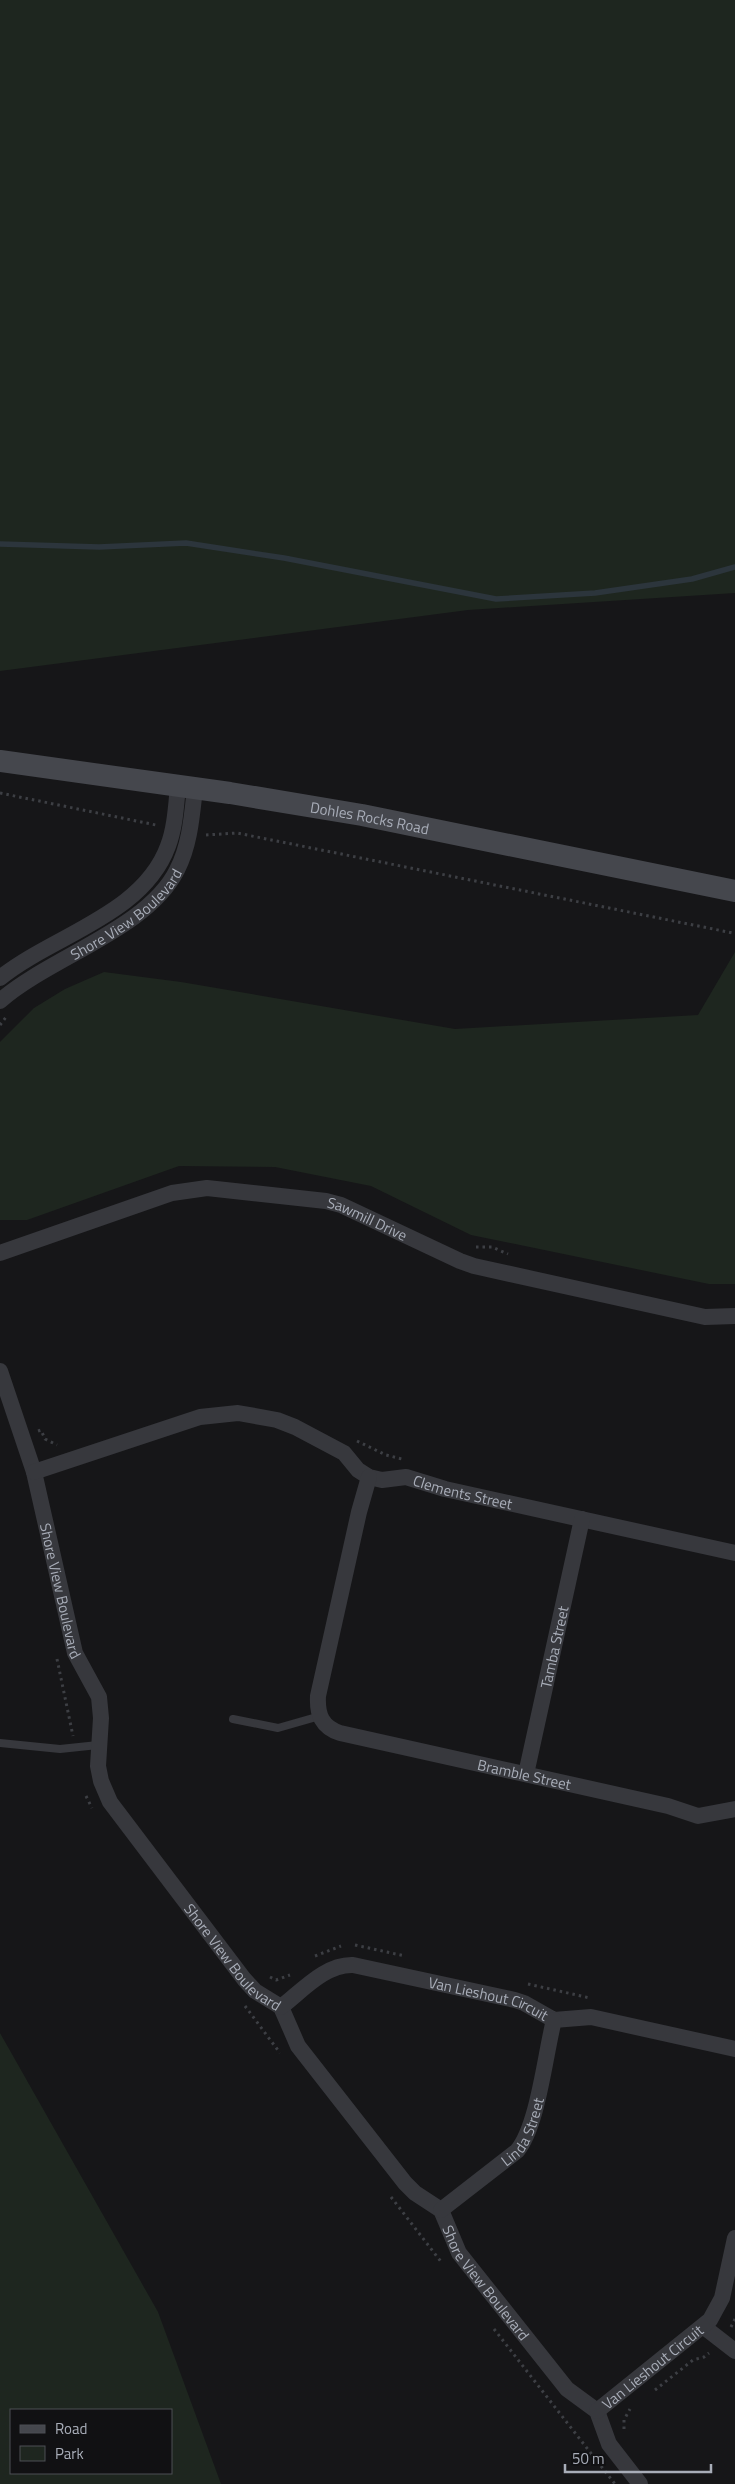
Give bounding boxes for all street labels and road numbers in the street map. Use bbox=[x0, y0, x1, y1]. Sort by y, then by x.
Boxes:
street label: Dohles Rocks Road bbox=[309, 795, 431, 840]
street label: Shore View Boulevard bbox=[66, 864, 187, 965]
street label: Sawmill Drive bbox=[325, 1190, 411, 1246]
street label: Clements Street bbox=[410, 1468, 515, 1515]
street label: Shore View Boulevard bbox=[34, 1521, 87, 1663]
street label: Tamba Street bbox=[534, 1603, 574, 1691]
street label: Bramble Street bbox=[475, 1752, 574, 1796]
street label: Shore View Boulevard bbox=[179, 1898, 286, 2016]
street label: Van Lieshout Circuit bbox=[426, 1970, 554, 2027]
street label: Linda Street bbox=[496, 2094, 549, 2171]
street label: Shore View Boulevard bbox=[437, 2221, 535, 2345]
street label: Van Lieshout Circuit bbox=[597, 2318, 709, 2414]

